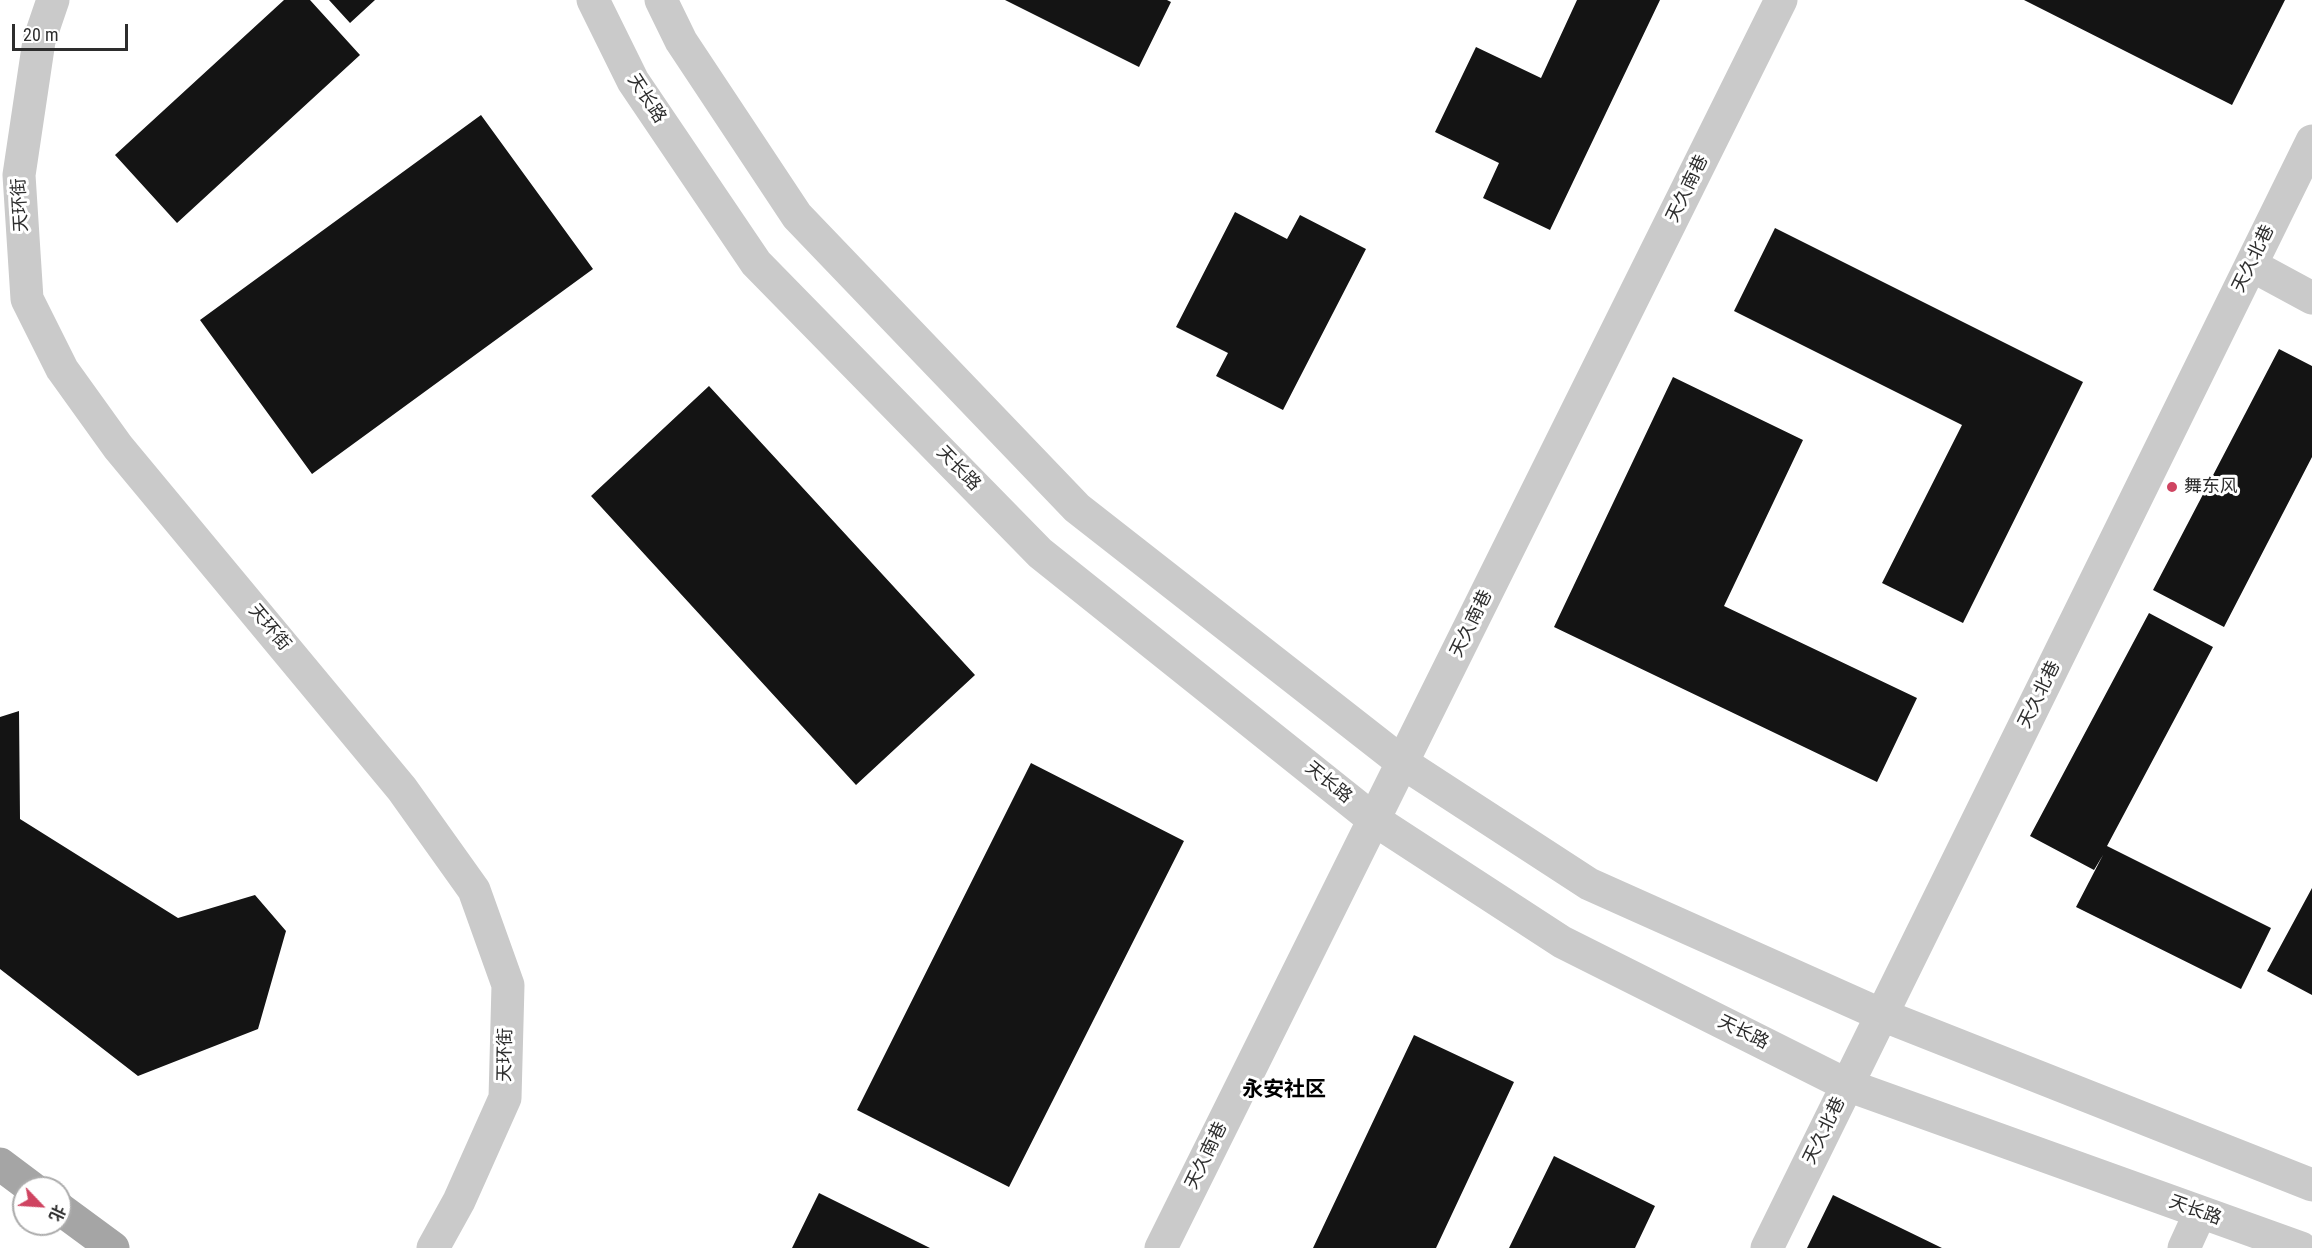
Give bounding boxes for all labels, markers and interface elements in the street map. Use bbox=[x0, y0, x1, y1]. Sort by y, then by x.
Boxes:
scale bar bbox=[15, 12, 130, 50]
text: 20 m bbox=[23, 24, 58, 45]
street label: 天长路 bbox=[622, 70, 670, 128]
street label: 天久南巷 bbox=[1663, 152, 1713, 226]
street label: 天环街 bbox=[9, 177, 33, 233]
street label: 天久北巷 bbox=[2229, 222, 2279, 296]
street label: 天长路 bbox=[931, 442, 985, 496]
place label: 舞东风 bbox=[2184, 476, 2238, 498]
marker: 舞东风 bbox=[2165, 480, 2179, 494]
street label: 天久南巷 bbox=[1447, 587, 1497, 661]
street label: 天环街 bbox=[243, 600, 295, 656]
street label: 天久北巷 bbox=[2015, 658, 2065, 732]
street label: 天长路 bbox=[1300, 758, 1356, 808]
street label: 天长路 bbox=[1714, 1011, 1772, 1055]
street label: 天环街 bbox=[495, 1028, 517, 1082]
district label: 永安社区 bbox=[1242, 1078, 1326, 1104]
street label: 天久北巷 bbox=[1800, 1094, 1850, 1168]
street label: 天久南巷 bbox=[1182, 1119, 1232, 1193]
north arrow bbox=[12, 1176, 72, 1236]
street label: 天长路 bbox=[2166, 1192, 2224, 1230]
text: 北 bbox=[45, 1202, 69, 1224]

